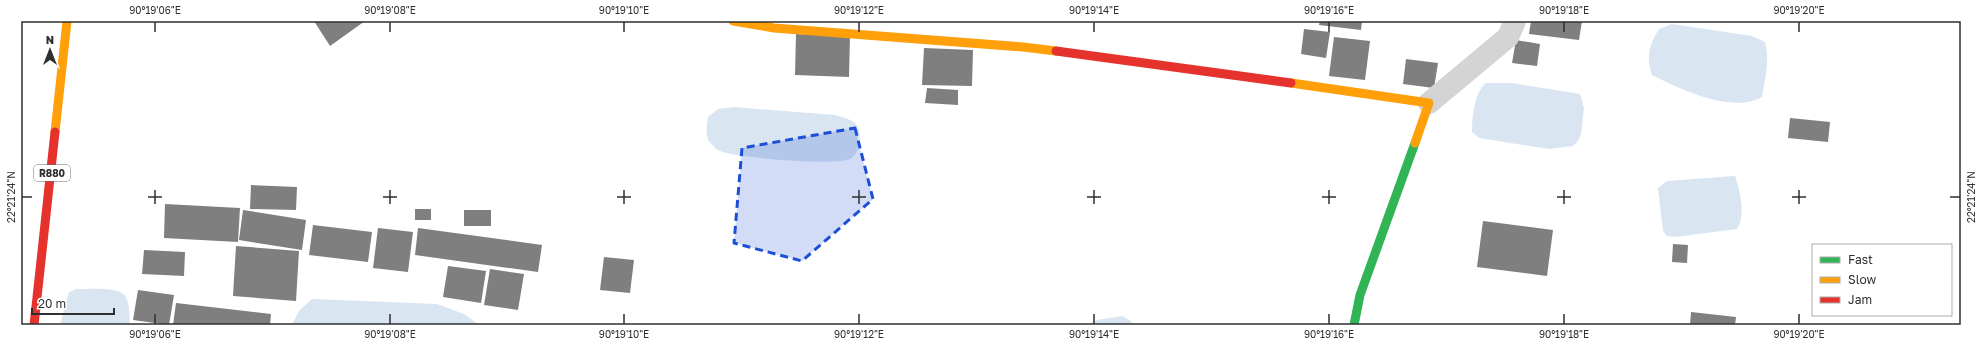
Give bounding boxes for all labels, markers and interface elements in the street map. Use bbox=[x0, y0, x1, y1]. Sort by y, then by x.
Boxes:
text: 90°19'06"E bbox=[129, 4, 181, 16]
text: 90°19'08"E bbox=[364, 4, 416, 16]
text: 90°19'10"E bbox=[599, 4, 649, 16]
text: 90°19'12"E bbox=[834, 4, 884, 16]
text: 90°19'14"E bbox=[1069, 4, 1119, 16]
text: 90°19'16"E bbox=[1304, 4, 1354, 16]
text: 90°19'18"E bbox=[1539, 4, 1589, 16]
text: 90°19'20"E bbox=[1773, 4, 1825, 16]
north arrow bbox=[30, 30, 70, 70]
text: N bbox=[46, 33, 54, 46]
road number: R880 bbox=[34, 165, 70, 181]
text: 22°21'24"N bbox=[5, 171, 17, 223]
text: 22°21'24"N bbox=[1965, 171, 1977, 223]
legend bbox=[1812, 244, 1952, 316]
text: Fast bbox=[1848, 252, 1873, 267]
text: Slow bbox=[1848, 272, 1876, 287]
scale bar bbox=[32, 290, 114, 316]
text: Jam bbox=[1848, 292, 1872, 307]
text: 20 m bbox=[38, 296, 66, 311]
text: 90°19'06"E bbox=[129, 328, 181, 340]
text: 90°19'08"E bbox=[364, 328, 416, 340]
text: 90°19'10"E bbox=[599, 328, 649, 340]
text: 90°19'12"E bbox=[834, 328, 884, 340]
text: 90°19'14"E bbox=[1069, 328, 1119, 340]
text: 90°19'16"E bbox=[1304, 328, 1354, 340]
text: 90°19'18"E bbox=[1539, 328, 1589, 340]
text: 90°19'20"E bbox=[1773, 328, 1825, 340]

